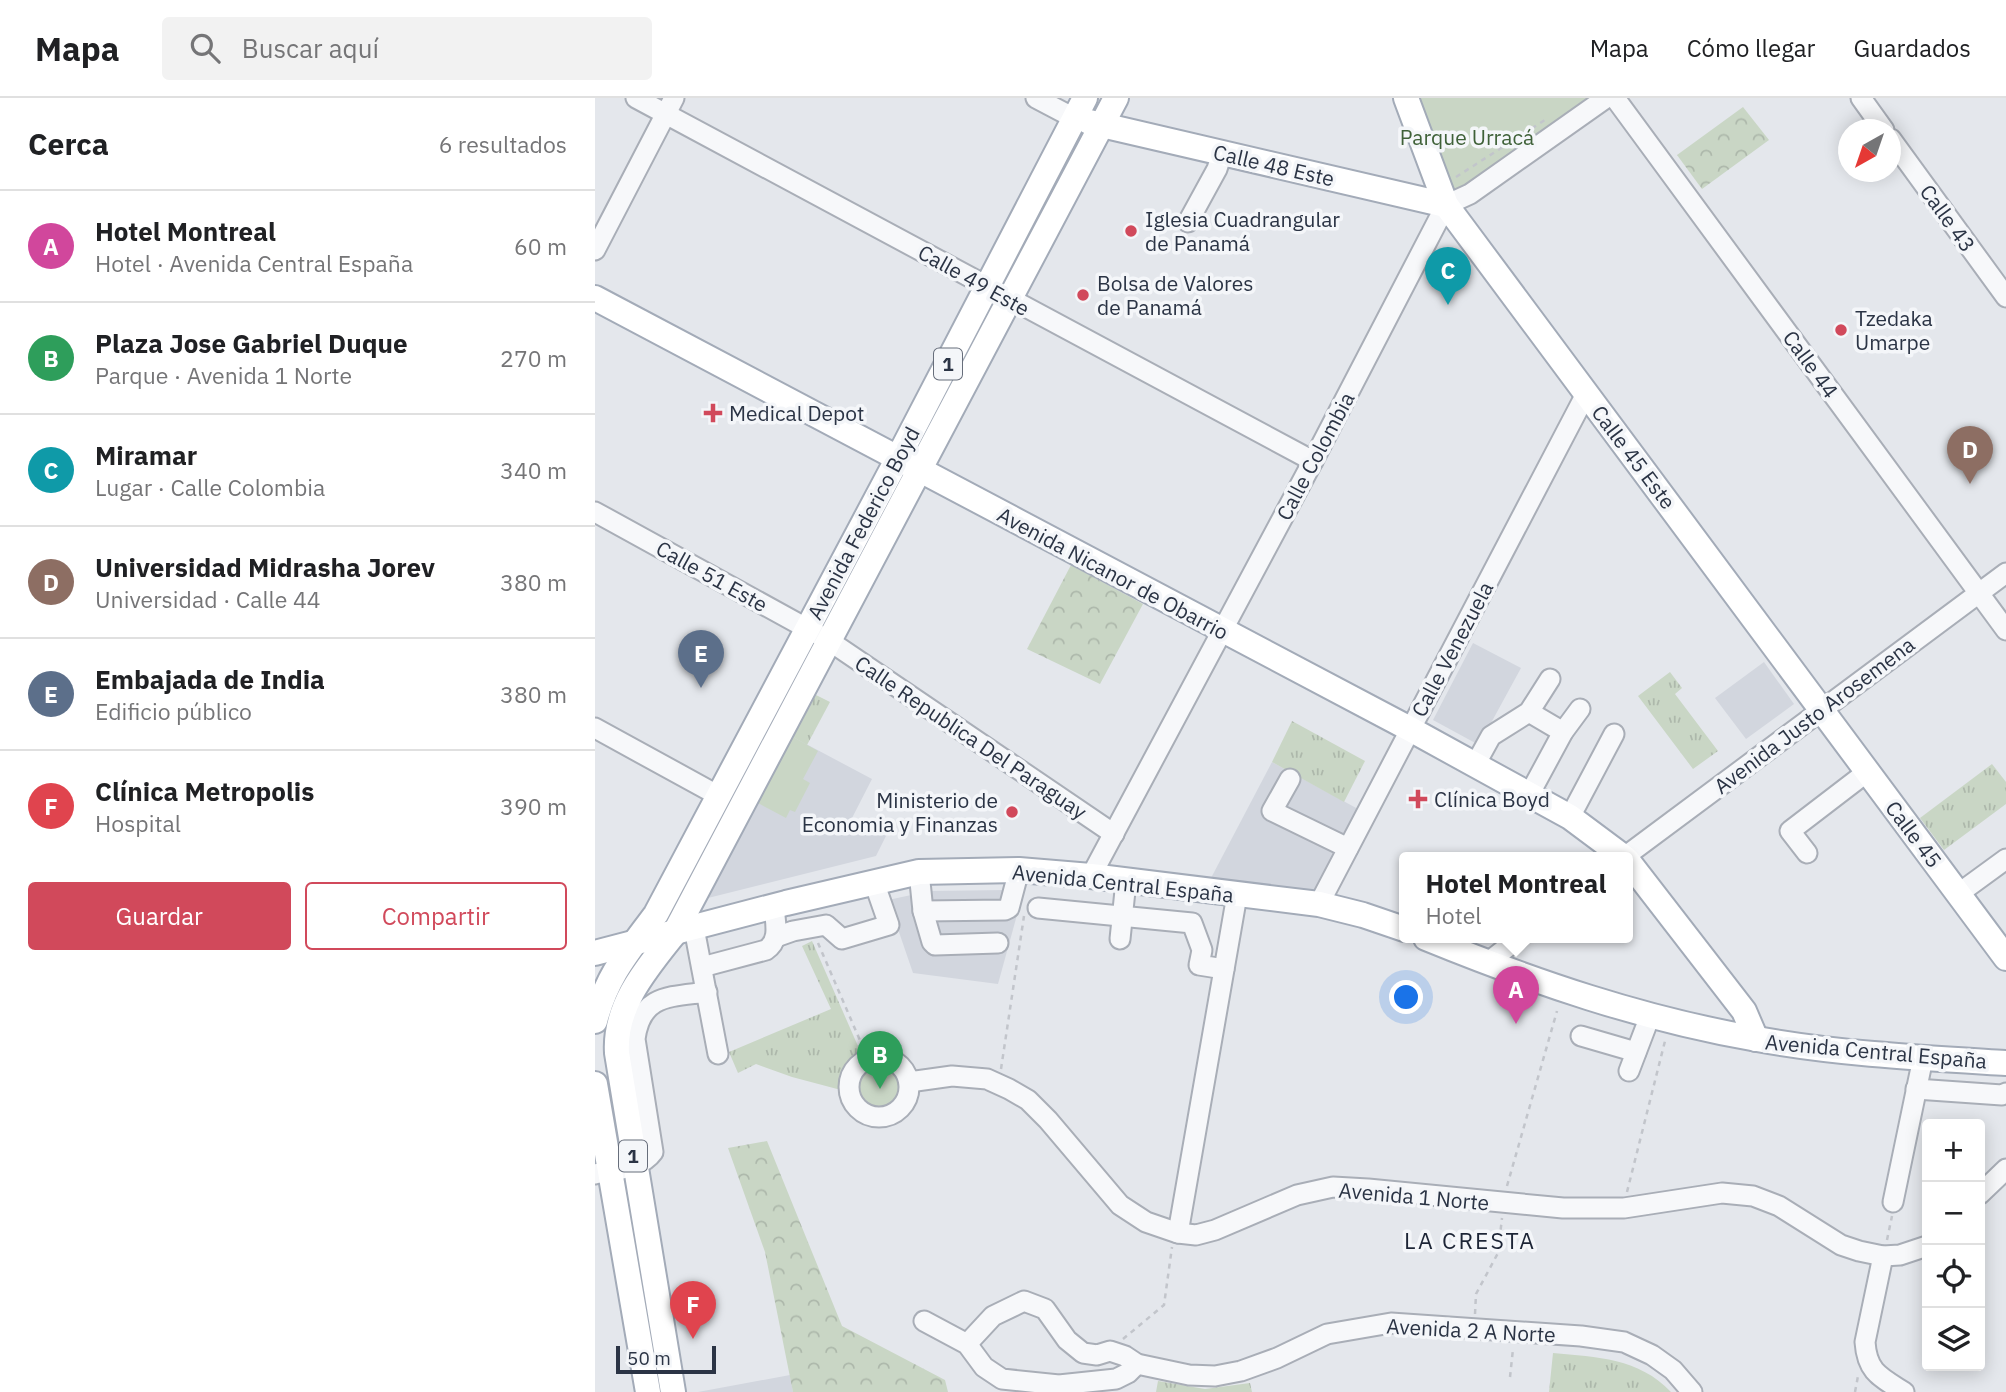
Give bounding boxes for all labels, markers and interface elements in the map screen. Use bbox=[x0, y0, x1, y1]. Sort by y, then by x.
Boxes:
search box bbox=[162, 17, 652, 80]
text: Mapa bbox=[35, 27, 120, 70]
icon: search bbox=[186, 29, 224, 67]
text: Buscar aquí bbox=[242, 31, 379, 65]
text: Mapa bbox=[1590, 32, 1649, 64]
text: Cómo llegar bbox=[1687, 32, 1815, 64]
text: Guardados bbox=[1853, 32, 1971, 64]
north arrow bbox=[1838, 119, 1901, 182]
park label: Parque Urracá bbox=[1400, 123, 1534, 151]
text: Cerca bbox=[28, 124, 109, 163]
text: 6 resultados bbox=[439, 129, 567, 159]
street label: Calle 48 Este bbox=[1211, 137, 1337, 193]
street label: Calle 43 bbox=[1914, 179, 1982, 257]
place label: Iglesia Cuadrangular de Panamá bbox=[1145, 205, 1340, 257]
text: Hotel Montreal bbox=[95, 214, 276, 248]
marker: Iglesia Cuadrangular de Panamá bbox=[1123, 223, 1139, 239]
text: A bbox=[43, 231, 59, 261]
text: 60 m bbox=[514, 231, 567, 261]
street label: Calle 49 Este bbox=[913, 238, 1035, 322]
pin: C bbox=[1425, 247, 1471, 305]
text: Hotel · Avenida Central España bbox=[95, 248, 413, 278]
place label: Bolsa de Valores de Panamá bbox=[1097, 269, 1253, 321]
marker: Bolsa de Valores de Panamá bbox=[1075, 287, 1091, 303]
place label: Tzedaka Umarpe bbox=[1855, 304, 1933, 356]
marker: Tzedaka Umarpe bbox=[1833, 322, 1849, 338]
street label: Calle 44 bbox=[1777, 325, 1845, 403]
text: Plaza Jose Gabriel Duque bbox=[95, 326, 408, 360]
text: B bbox=[43, 343, 59, 373]
text: 270 m bbox=[500, 343, 567, 373]
road number: 1 bbox=[934, 348, 962, 380]
text: Parque · Avenida 1 Norte bbox=[95, 360, 352, 390]
street label: Calle Colombia bbox=[1269, 387, 1361, 525]
place label: Medical Depot bbox=[729, 399, 864, 427]
street label: Calle 45 Este bbox=[1586, 399, 1682, 515]
marker: Medical Depot bbox=[703, 403, 723, 423]
street label: Avenida Federico Boyd bbox=[800, 422, 926, 624]
pin: D bbox=[1947, 426, 1993, 484]
text: Miramar bbox=[95, 438, 197, 472]
text: C bbox=[44, 455, 58, 485]
text: 340 m bbox=[500, 455, 567, 485]
text: Lugar · Calle Colombia bbox=[95, 472, 325, 502]
street label: Avenida Nicanor de Obarrio bbox=[993, 500, 1233, 646]
street label: Calle 51 Este bbox=[651, 534, 773, 618]
text: Universidad Midrasha Jorev bbox=[95, 550, 435, 584]
text: D bbox=[43, 567, 59, 597]
text: 380 m bbox=[500, 567, 567, 597]
street label: Calle Venezuela bbox=[1405, 577, 1499, 721]
text: Universidad · Calle 44 bbox=[95, 584, 321, 614]
pin: E bbox=[678, 630, 724, 688]
street label: Avenida Justo Arosemena bbox=[1708, 630, 1920, 800]
street label: Calle Republica Del Paraguay bbox=[850, 649, 1093, 826]
text: Embajada de India bbox=[95, 662, 325, 696]
text: E bbox=[44, 679, 58, 709]
text: 380 m bbox=[500, 679, 567, 709]
text: Edificio público bbox=[95, 696, 252, 726]
text: Clínica Metropolis bbox=[95, 774, 314, 808]
place label: Clínica Boyd bbox=[1434, 785, 1550, 813]
place label: Ministerio de Economia y Finanzas bbox=[802, 786, 998, 838]
marker: Clínica Boyd bbox=[1408, 789, 1428, 809]
text: F bbox=[44, 791, 58, 821]
text: 390 m bbox=[500, 791, 567, 821]
street label: Calle 45 bbox=[1880, 795, 1948, 873]
marker: Ministerio de Economia y Finanzas bbox=[1004, 804, 1020, 820]
text: Hospital bbox=[95, 808, 181, 838]
popup bbox=[1399, 852, 1633, 943]
street label: Avenida Central España bbox=[1011, 857, 1235, 909]
text: Hotel Montreal bbox=[1426, 866, 1606, 900]
button: Guardar bbox=[28, 882, 291, 950]
button: Compartir bbox=[305, 882, 567, 950]
text: Hotel bbox=[1426, 900, 1482, 930]
pin: A bbox=[1493, 966, 1539, 1024]
your location bbox=[1389, 980, 1423, 1014]
street label: Avenida Central España bbox=[1764, 1027, 1988, 1075]
pin: B bbox=[857, 1031, 903, 1089]
map controls bbox=[1922, 1119, 1985, 1371]
button: + bbox=[1922, 1119, 1985, 1182]
road number: 1 bbox=[619, 1140, 647, 1172]
street label: Avenida 1 Norte bbox=[1338, 1175, 1490, 1217]
button: − bbox=[1922, 1182, 1985, 1245]
district label: LA CRESTA bbox=[1404, 1225, 1536, 1255]
button: locate bbox=[1922, 1245, 1985, 1308]
pin: F bbox=[670, 1281, 716, 1339]
button: layers bbox=[1922, 1308, 1985, 1371]
street label: Avenida 2 A Norte bbox=[1386, 1312, 1556, 1348]
scale bar bbox=[616, 1343, 716, 1375]
text: 50 m bbox=[627, 1346, 671, 1370]

